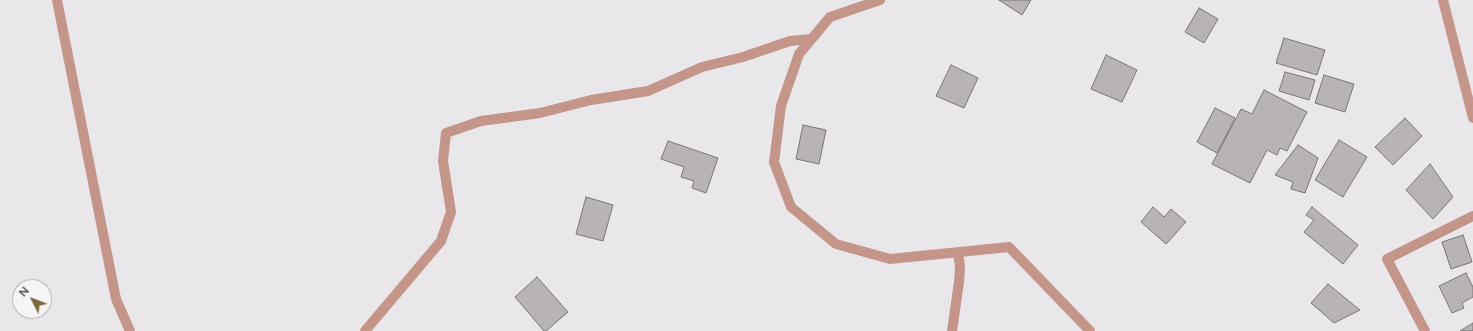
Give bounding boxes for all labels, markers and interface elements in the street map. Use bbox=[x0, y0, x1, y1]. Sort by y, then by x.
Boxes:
north arrow bbox=[12, 279, 52, 319]
text: N bbox=[16, 284, 31, 299]

